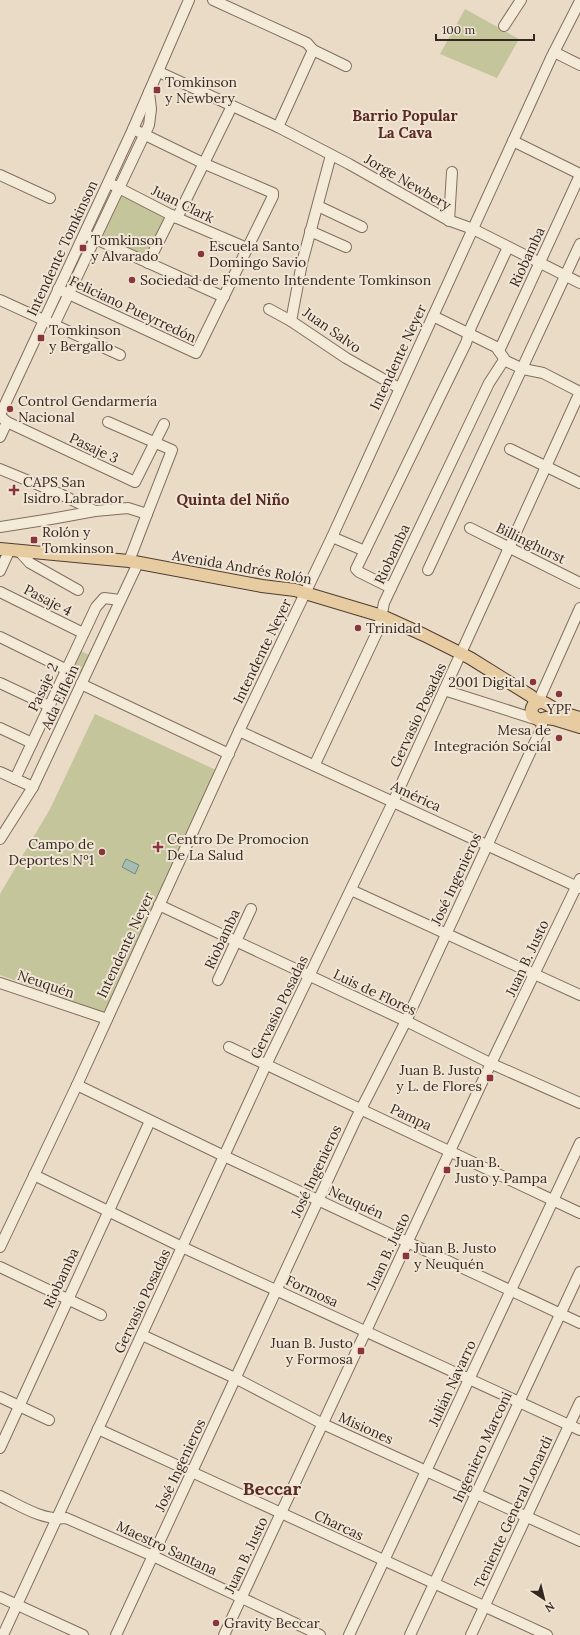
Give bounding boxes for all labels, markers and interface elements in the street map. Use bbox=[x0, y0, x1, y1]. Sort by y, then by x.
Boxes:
scale bar bbox=[436, 16, 534, 42]
text: 100 m bbox=[442, 22, 475, 37]
place label: Tomkinson y Newbery bbox=[165, 73, 238, 107]
marker: Tomkinson y Newbery bbox=[152, 85, 162, 95]
district label: Barrio Popular La Cava bbox=[352, 106, 458, 142]
street label: Jorge Newbery bbox=[361, 149, 455, 214]
street label: Intendente Tomkinson bbox=[23, 177, 102, 319]
street label: Juan Clark bbox=[148, 181, 218, 227]
street label: Riobamba bbox=[505, 224, 549, 290]
place label: Tomkinson y Alvarado bbox=[91, 231, 164, 265]
place label: Escuela Santo Domingo Savio bbox=[209, 237, 306, 271]
marker: Tomkinson y Alvarado bbox=[78, 243, 88, 253]
marker: Escuela Santo Domingo Savio bbox=[196, 249, 206, 259]
place label: Sociedad de Fomento Intendente Tomkinson bbox=[140, 271, 432, 289]
street label: Feliciano Pueyrredón bbox=[67, 272, 200, 347]
marker: Sociedad de Fomento Intendente Tomkinson bbox=[127, 275, 137, 285]
street label: Intendente Neyer bbox=[366, 301, 430, 413]
street label: Juan Salvo bbox=[299, 303, 365, 357]
place label: Tomkinson y Bergallo bbox=[49, 321, 122, 355]
marker: Tomkinson y Bergallo bbox=[36, 333, 46, 343]
place label: Control Gendarmería Nacional bbox=[18, 392, 157, 426]
marker: Control Gendarmería Nacional bbox=[5, 404, 15, 414]
street label: Pasaje 3 bbox=[67, 429, 122, 467]
place label: CAPS San Isidro Labrador bbox=[23, 473, 124, 507]
marker: CAPS San Isidro Labrador bbox=[8, 484, 20, 496]
district label: Quinta del Niño bbox=[176, 490, 290, 509]
street label: Billinghurst bbox=[493, 518, 569, 568]
street label: Riobamba bbox=[370, 521, 414, 587]
place label: Rolón y Tomkinson bbox=[42, 523, 115, 557]
marker: Rolón y Tomkinson bbox=[29, 535, 39, 545]
street label: Avenida Andrés Rolón bbox=[170, 546, 314, 588]
street label: Pasaje 4 bbox=[21, 580, 76, 620]
street label: Intendente Neyer bbox=[229, 596, 295, 706]
place label: Trinidad bbox=[366, 619, 421, 637]
marker: Trinidad bbox=[353, 623, 363, 633]
street label: Pasaje 2 bbox=[24, 660, 62, 714]
street label: Gervasio Posadas bbox=[386, 660, 450, 770]
street label: Ada Elflein bbox=[37, 661, 83, 733]
place label: 2001 Digital bbox=[448, 673, 525, 691]
marker: 2001 Digital bbox=[528, 677, 538, 687]
marker: YPF bbox=[554, 689, 564, 699]
place label: YPF bbox=[546, 700, 572, 718]
place label: Mesa de Integración Social bbox=[434, 721, 551, 755]
marker: Mesa de Integración Social bbox=[554, 733, 564, 743]
street label: América bbox=[387, 776, 444, 815]
place label: Centro De Promocion De La Salud bbox=[167, 830, 310, 864]
street label: José Ingenieros bbox=[426, 830, 485, 929]
place label: Campo de Deportes Nº1 bbox=[8, 835, 94, 869]
marker: Centro De Promocion De La Salud bbox=[152, 841, 164, 853]
marker: Campo de Deportes Nº1 bbox=[97, 847, 107, 857]
street label: Intendente Neyer bbox=[93, 889, 157, 1001]
street label: Riobamba bbox=[200, 906, 244, 972]
street label: Juan B. Justo bbox=[501, 917, 553, 1000]
street label: Gervasio Posadas bbox=[246, 952, 312, 1062]
street label: Luis de Flores bbox=[330, 965, 420, 1019]
street label: Neuquén bbox=[15, 966, 77, 1002]
place label: Juan B. Justo y L. de Flores bbox=[396, 1061, 482, 1095]
marker: Juan B. Justo y L. de Flores bbox=[485, 1073, 495, 1083]
street label: Pampa bbox=[387, 1100, 435, 1134]
street label: José Ingenieros bbox=[286, 1122, 345, 1221]
place label: Juan B. Justo y Pampa bbox=[454, 1153, 547, 1187]
marker: Juan B. Justo y Pampa bbox=[442, 1165, 452, 1175]
street label: Neuquén bbox=[325, 1181, 387, 1223]
street label: Juan B. Justo bbox=[362, 1210, 414, 1293]
place label: Juan B. Justo y Neuquén bbox=[413, 1239, 497, 1273]
street label: Riobamba bbox=[39, 1245, 83, 1311]
street label: Gervasio Posadas bbox=[110, 1246, 174, 1356]
marker: Juan B. Justo y Neuquén bbox=[401, 1251, 411, 1261]
street label: Formosa bbox=[283, 1271, 341, 1311]
place label: Juan B. Justo y Formosa bbox=[270, 1334, 353, 1368]
street label: Julián Navarro bbox=[424, 1337, 480, 1430]
marker: Juan B. Justo y Formosa bbox=[356, 1346, 366, 1356]
street label: Ingeniero Marconi bbox=[448, 1389, 516, 1505]
street label: Misiones bbox=[336, 1408, 396, 1448]
street label: José Ingenieros bbox=[150, 1416, 209, 1515]
street label: Teniente General Lonardi bbox=[470, 1433, 556, 1591]
district label: Beccar bbox=[243, 1477, 302, 1500]
street label: Charcas bbox=[311, 1506, 367, 1544]
street label: Juan B. Justo bbox=[220, 1514, 272, 1597]
street label: Maestro Santana bbox=[114, 1517, 220, 1579]
north arrow bbox=[524, 1579, 564, 1619]
text: N bbox=[542, 1599, 557, 1616]
place label: Gravity Beccar bbox=[224, 1614, 320, 1632]
marker: Gravity Beccar bbox=[211, 1618, 221, 1628]

